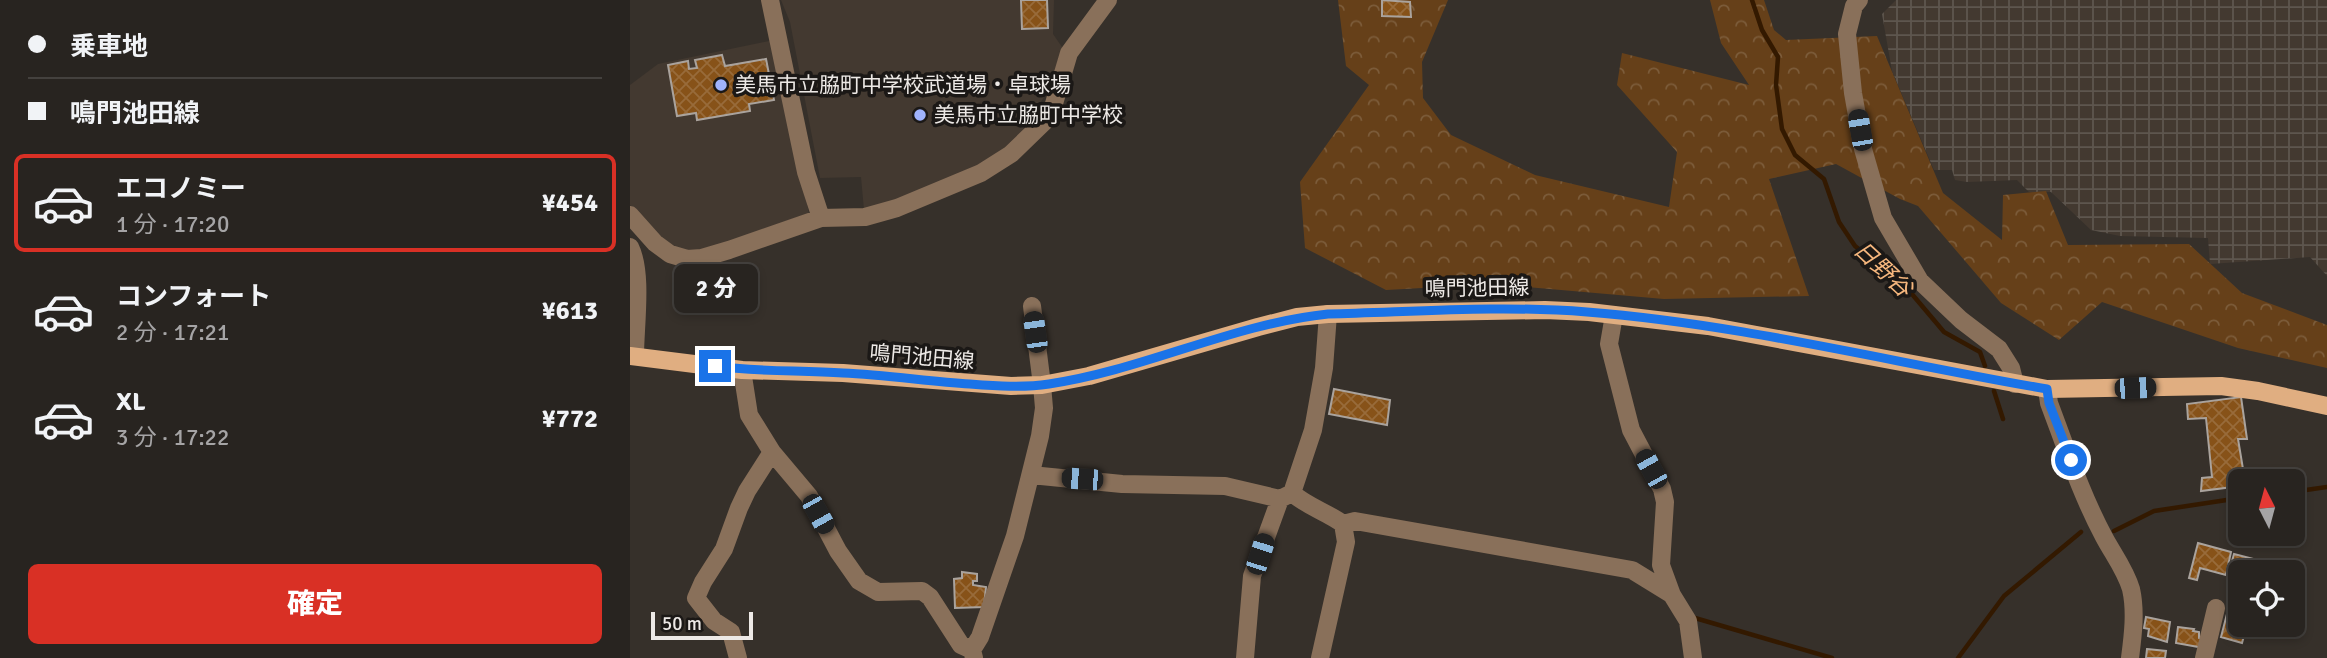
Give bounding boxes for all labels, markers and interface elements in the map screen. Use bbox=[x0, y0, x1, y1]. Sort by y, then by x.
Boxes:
text: 乗車地 bbox=[70, 31, 148, 63]
place label: 美馬市立脇町中学校武道場・卓球場 bbox=[735, 72, 1071, 98]
marker: 美馬市立脇町中学校武道場・卓球場 bbox=[713, 77, 729, 93]
text: 鳴門池田線 bbox=[70, 98, 200, 130]
place label: 美馬市立脇町中学校 bbox=[934, 102, 1123, 128]
marker: 美馬市立脇町中学校 bbox=[912, 107, 928, 123]
car bbox=[1847, 107, 1874, 153]
icon: car bbox=[32, 172, 95, 235]
text: エコノミー bbox=[116, 173, 246, 205]
text: ¥454 bbox=[542, 187, 598, 219]
text: 1 分 · 17:20 bbox=[116, 210, 229, 239]
water label: 日野谷 bbox=[1848, 235, 1919, 305]
callout: 2 分 bbox=[673, 264, 757, 314]
text: 2 分 bbox=[696, 274, 736, 303]
street label: 鳴門池田線 bbox=[1424, 274, 1530, 302]
icon: car bbox=[32, 280, 95, 343]
text: コンフォート bbox=[116, 281, 271, 313]
text: ¥613 bbox=[542, 295, 598, 327]
car bbox=[1022, 310, 1049, 354]
text: 2 分 · 17:21 bbox=[116, 318, 229, 347]
street label: 鳴門池田線 bbox=[869, 339, 975, 375]
route end bbox=[699, 350, 731, 382]
car bbox=[2114, 377, 2157, 399]
text: XL bbox=[116, 386, 146, 418]
icon: car bbox=[32, 388, 95, 451]
text: ¥772 bbox=[542, 403, 598, 435]
text: 3 分 · 17:22 bbox=[116, 423, 229, 452]
route start bbox=[2055, 444, 2087, 476]
car bbox=[1632, 446, 1671, 492]
car bbox=[1061, 467, 1104, 491]
north arrow bbox=[2228, 469, 2305, 546]
map controls bbox=[2228, 469, 2305, 637]
car bbox=[799, 491, 838, 537]
car bbox=[1244, 531, 1277, 577]
button: locate bbox=[2228, 560, 2305, 637]
button: 確定 bbox=[28, 564, 602, 644]
scale bar bbox=[651, 609, 752, 641]
text: 50 m bbox=[662, 612, 702, 636]

